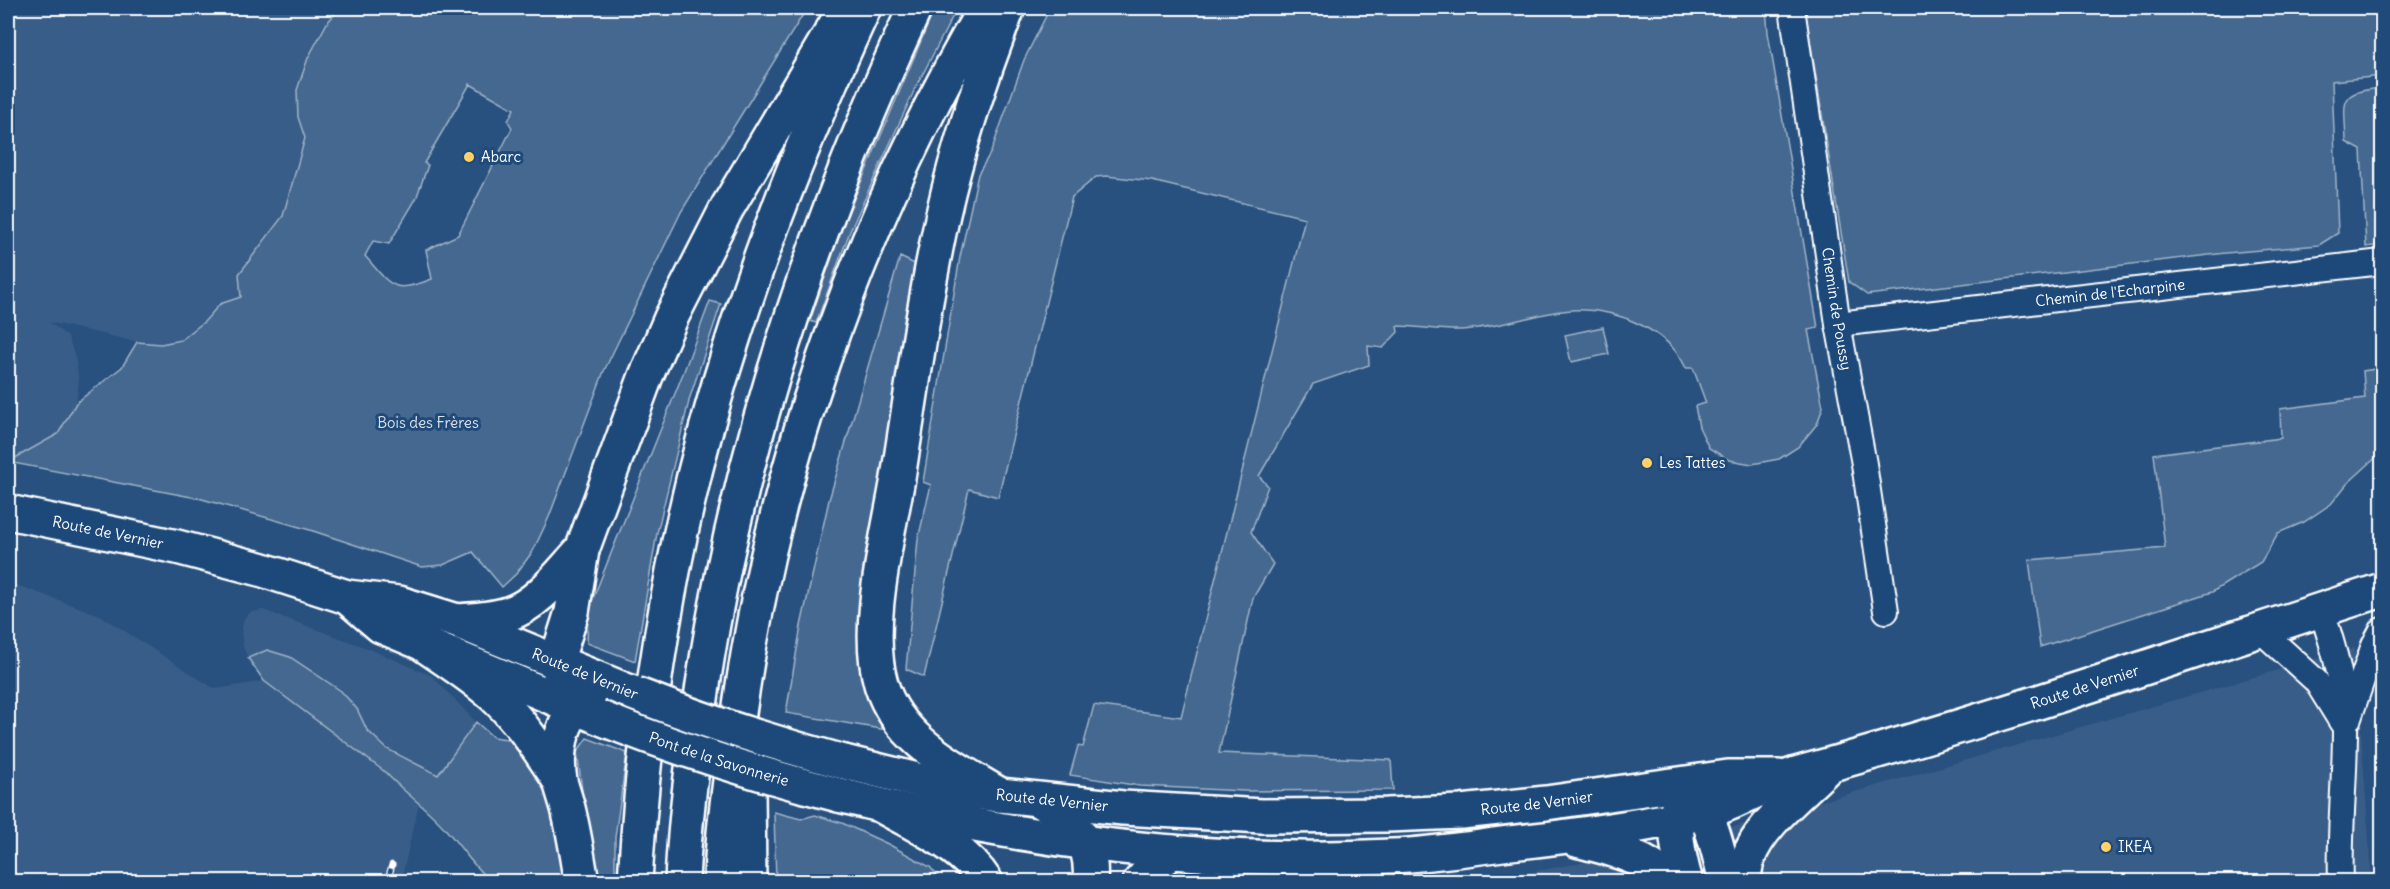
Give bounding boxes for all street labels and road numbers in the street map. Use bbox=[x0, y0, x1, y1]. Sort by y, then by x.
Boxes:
street label: Chemin de Poussy bbox=[1818, 246, 1856, 371]
street label: Chemin de l'Echarpine bbox=[2034, 275, 2186, 310]
street label: Route de Vernier bbox=[51, 511, 165, 553]
street label: Route de Vernier bbox=[529, 644, 641, 703]
street label: Route de Vernier bbox=[2028, 660, 2141, 713]
street label: Pont de la Savonnerie bbox=[646, 727, 791, 790]
street label: Route de Vernier bbox=[995, 785, 1109, 815]
street label: Route de Vernier bbox=[1480, 786, 1594, 819]

